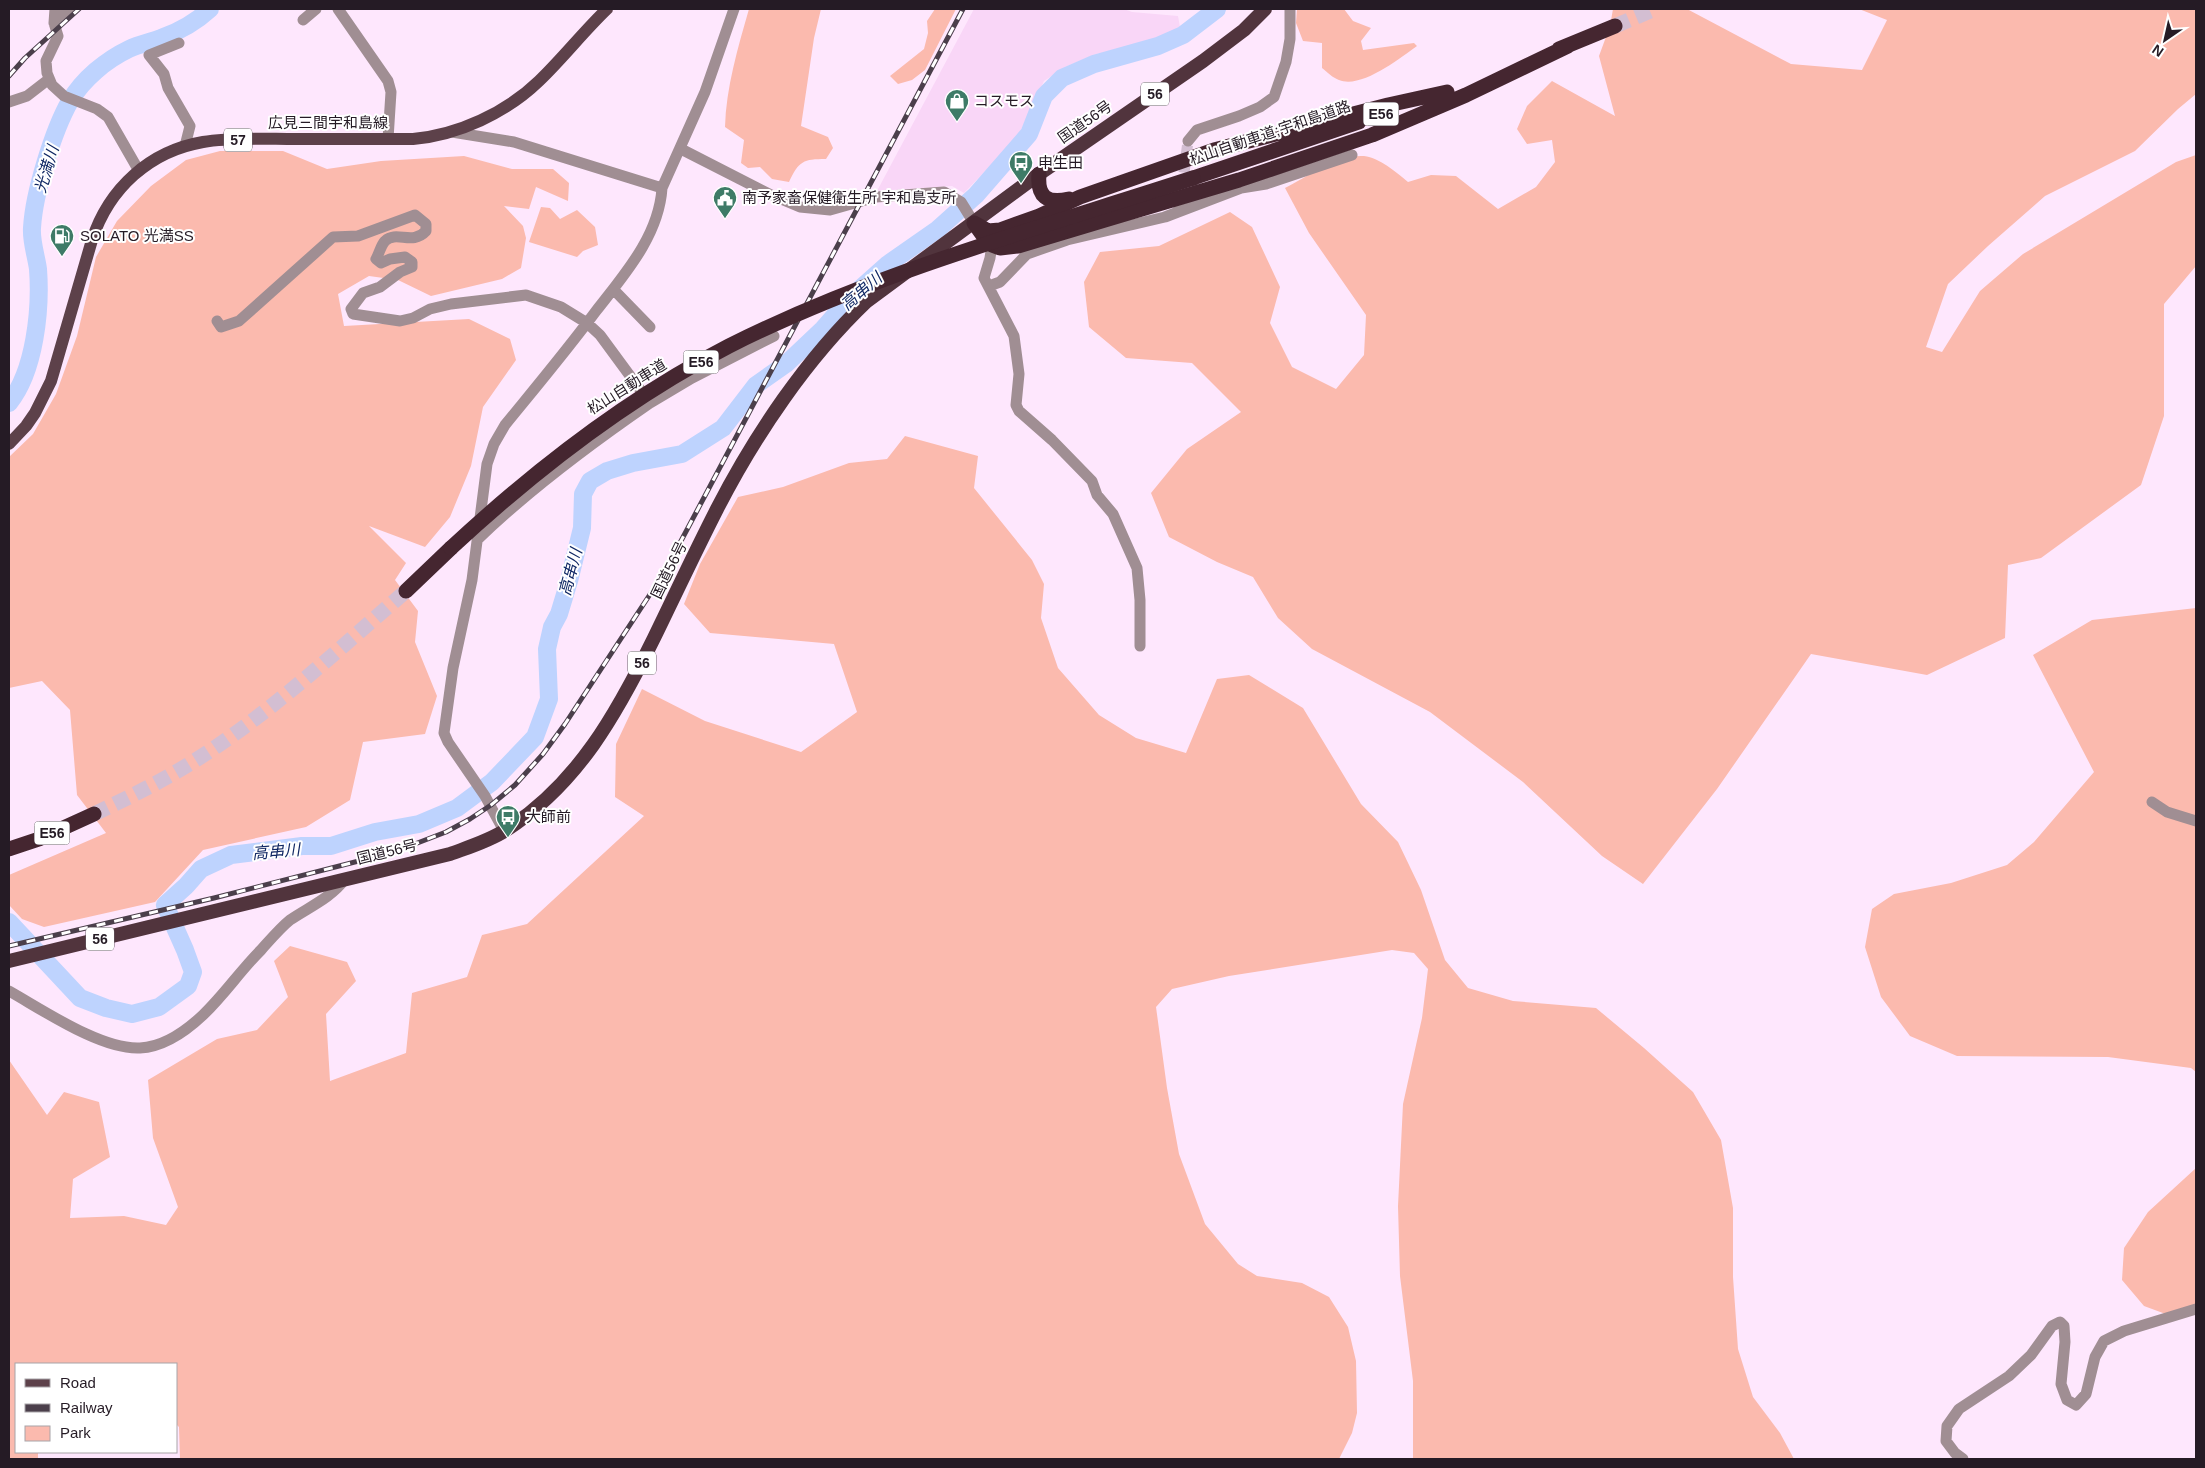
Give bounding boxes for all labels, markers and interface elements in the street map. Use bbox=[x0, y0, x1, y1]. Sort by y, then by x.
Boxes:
north arrow bbox=[2140, 15, 2190, 65]
text: N bbox=[2149, 41, 2166, 60]
road number: 56 bbox=[1141, 82, 1169, 106]
shop icon: コスモス bbox=[944, 88, 970, 122]
place label: コスモス bbox=[974, 92, 1034, 109]
street label: 国道56号 bbox=[1055, 97, 1115, 146]
street label: 松山自動車道;宇和島道路 bbox=[1187, 97, 1353, 168]
road number: E56 bbox=[1364, 102, 1398, 126]
street label: 広見三間宇和島線 bbox=[268, 114, 388, 131]
road number: 57 bbox=[224, 128, 252, 152]
water label: 光満川 bbox=[31, 142, 62, 195]
bus stop icon: 申生田 bbox=[1008, 150, 1034, 184]
place label: 申生田 bbox=[1038, 154, 1083, 171]
public building icon: 南予家畜保健衛生所 宇和島支所 bbox=[712, 185, 738, 219]
place label: 南予家畜保健衛生所 宇和島支所 bbox=[742, 189, 956, 206]
fuel station icon: SOLATO 光満SS bbox=[49, 223, 75, 257]
place label: SOLATO 光満SS bbox=[80, 227, 194, 244]
water label: 高串川 bbox=[838, 268, 887, 314]
road number: E56 bbox=[684, 351, 718, 374]
street label: 松山自動車道 bbox=[584, 356, 669, 418]
street label: 国道56号 bbox=[647, 538, 690, 601]
water label: 高串川 bbox=[556, 545, 585, 598]
road number: 56 bbox=[628, 651, 656, 674]
bus stop icon: 大師前 bbox=[495, 804, 521, 838]
place label: 大師前 bbox=[526, 808, 571, 825]
road number: E56 bbox=[34, 821, 70, 844]
street label: 国道56号 bbox=[355, 836, 419, 867]
water label: 高串川 bbox=[251, 841, 303, 862]
road number: 56 bbox=[86, 928, 114, 951]
legend bbox=[15, 1363, 178, 1453]
text: Road bbox=[60, 1374, 96, 1391]
text: Railway bbox=[60, 1399, 113, 1416]
text: Park bbox=[60, 1424, 91, 1441]

